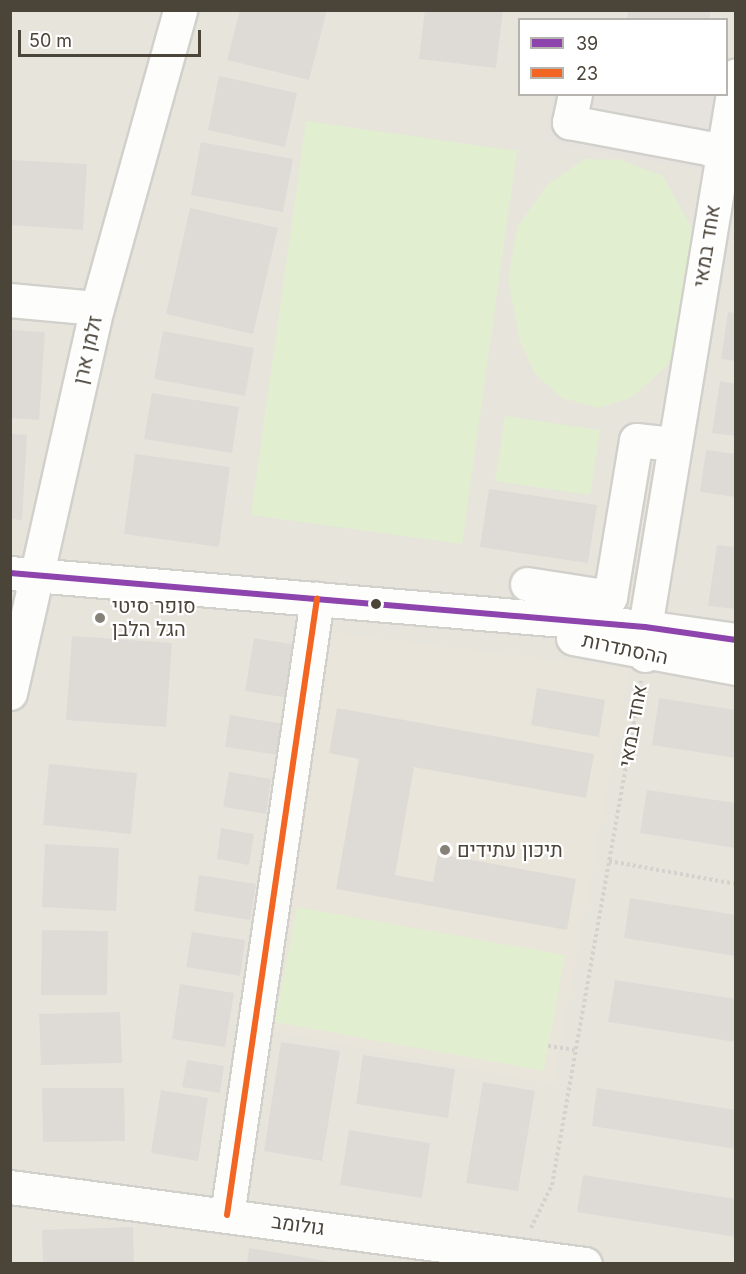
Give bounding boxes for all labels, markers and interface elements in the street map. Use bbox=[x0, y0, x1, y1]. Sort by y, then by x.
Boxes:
scale bar bbox=[21, 18, 204, 56]
legend bbox=[518, 18, 728, 96]
text: 50 m bbox=[29, 30, 72, 51]
text: 39 bbox=[576, 33, 598, 54]
text: 23 bbox=[576, 63, 598, 84]
street label: אחד במאי bbox=[689, 203, 725, 289]
street label: זלמן ארן bbox=[68, 313, 108, 387]
place label: סופר סיטי הגל הלבן bbox=[112, 594, 196, 641]
unlabelled marker bbox=[370, 598, 382, 610]
marker: סופר סיטי הגל הלבן bbox=[93, 611, 107, 625]
street label: ההסתדרות bbox=[580, 628, 670, 670]
street label: אחד במאי bbox=[614, 683, 652, 769]
place label: תיכון עתידים bbox=[457, 838, 563, 862]
marker: תיכון עתידים bbox=[438, 843, 452, 857]
street label: גולומב bbox=[270, 1209, 326, 1241]

